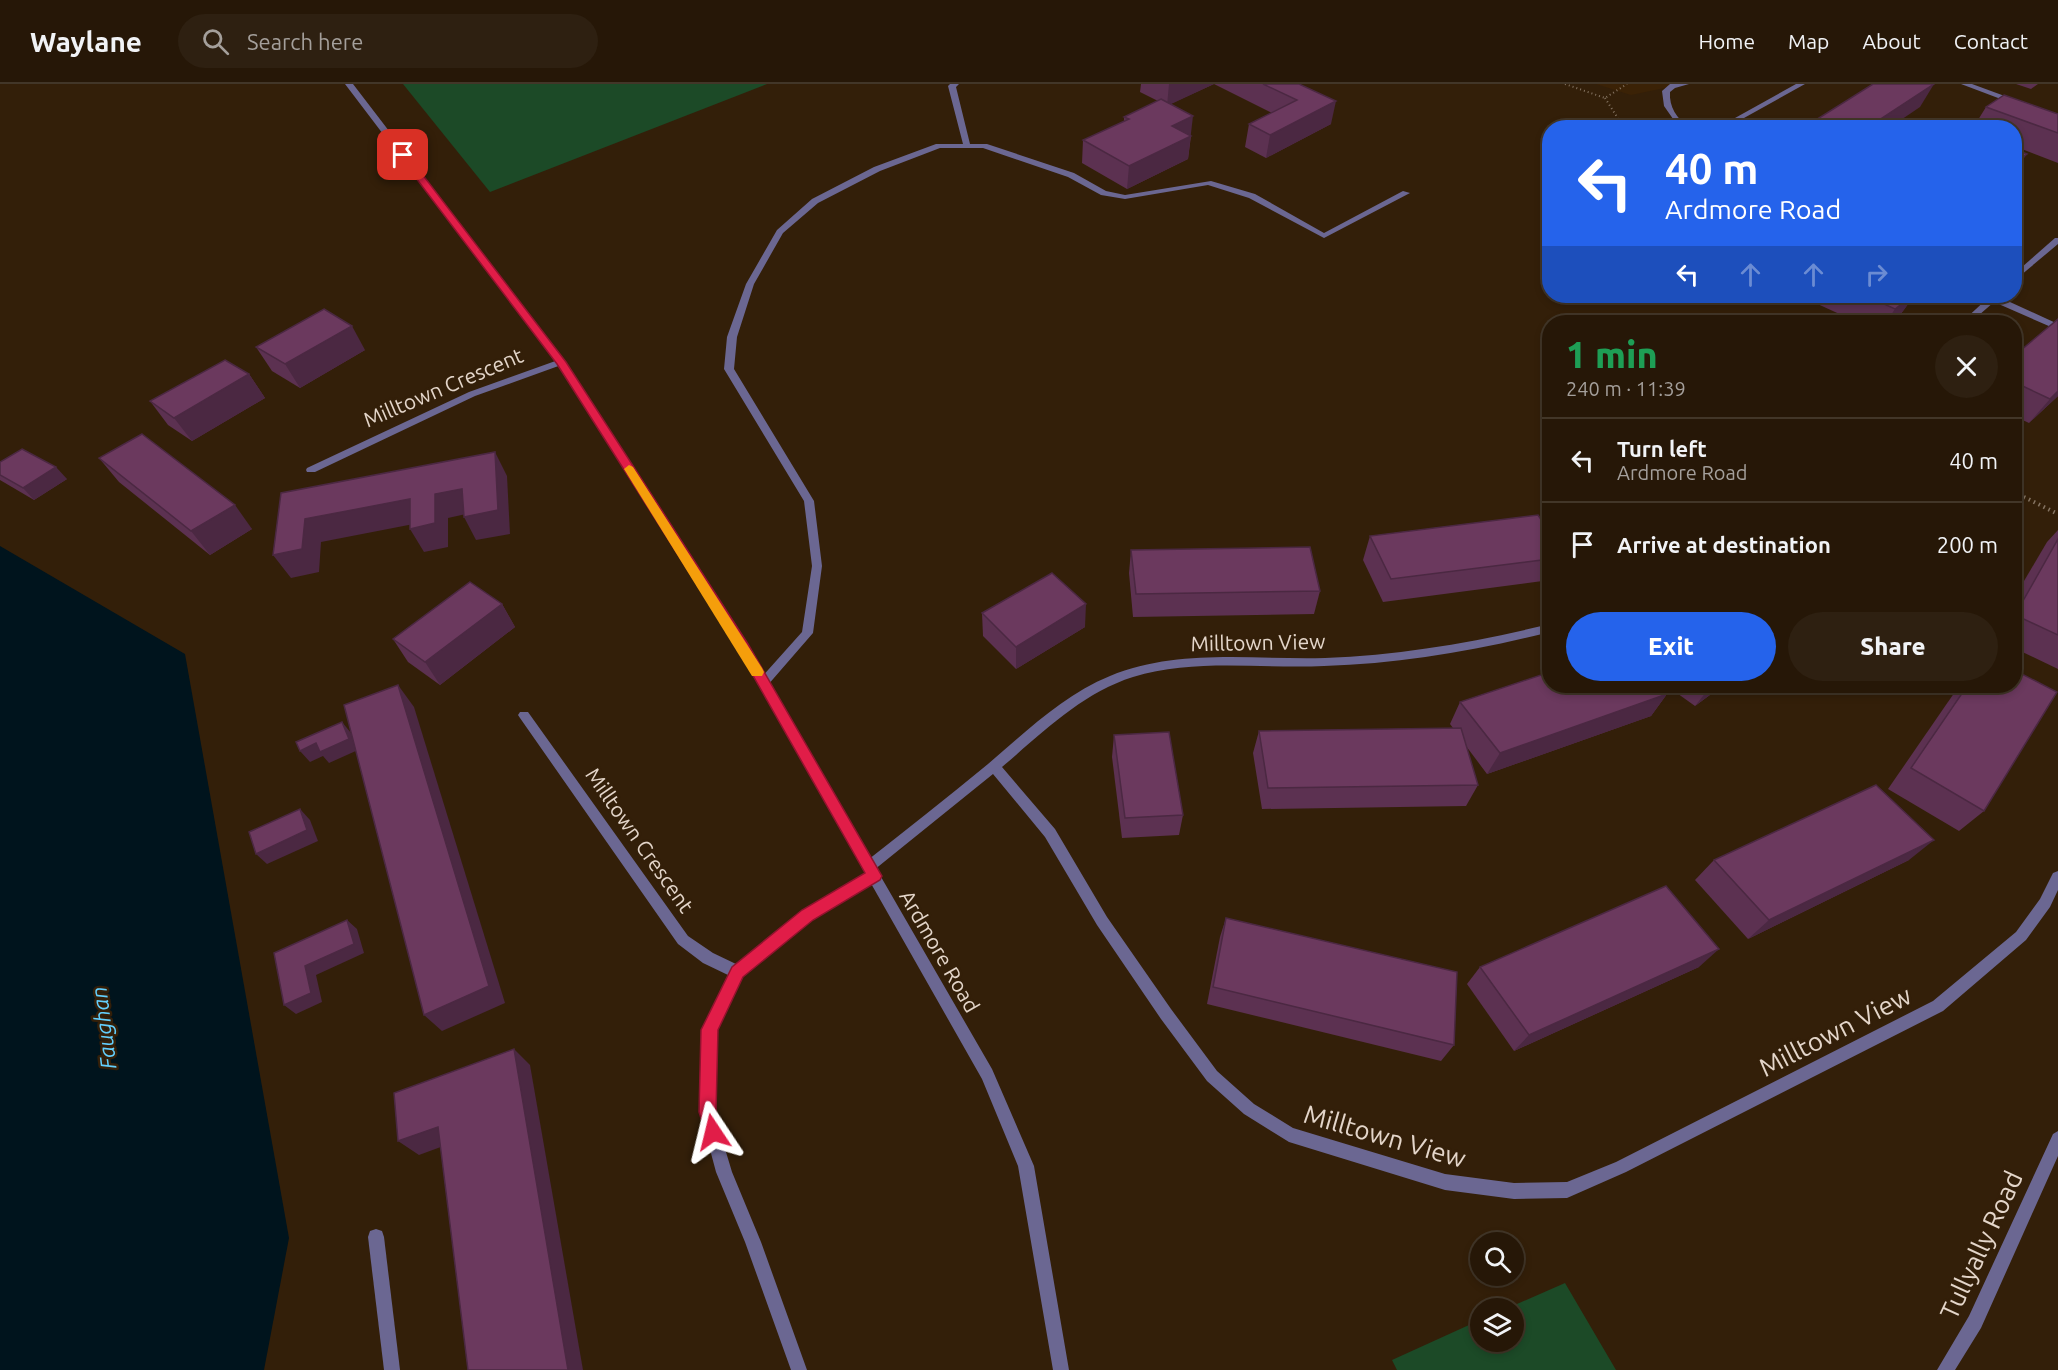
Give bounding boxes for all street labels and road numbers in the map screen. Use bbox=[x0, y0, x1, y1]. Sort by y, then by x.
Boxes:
street label: Milltown Crescent bbox=[360, 343, 526, 431]
street label: Milltown View bbox=[1190, 629, 1326, 655]
street label: Milltown Crescent bbox=[581, 763, 699, 917]
street label: Ardmore Road bbox=[895, 886, 985, 1016]
street label: Milltown View bbox=[1754, 980, 1916, 1082]
street label: Milltown View bbox=[1301, 1099, 1469, 1173]
street label: Tullyally Road bbox=[1934, 1166, 2028, 1324]

